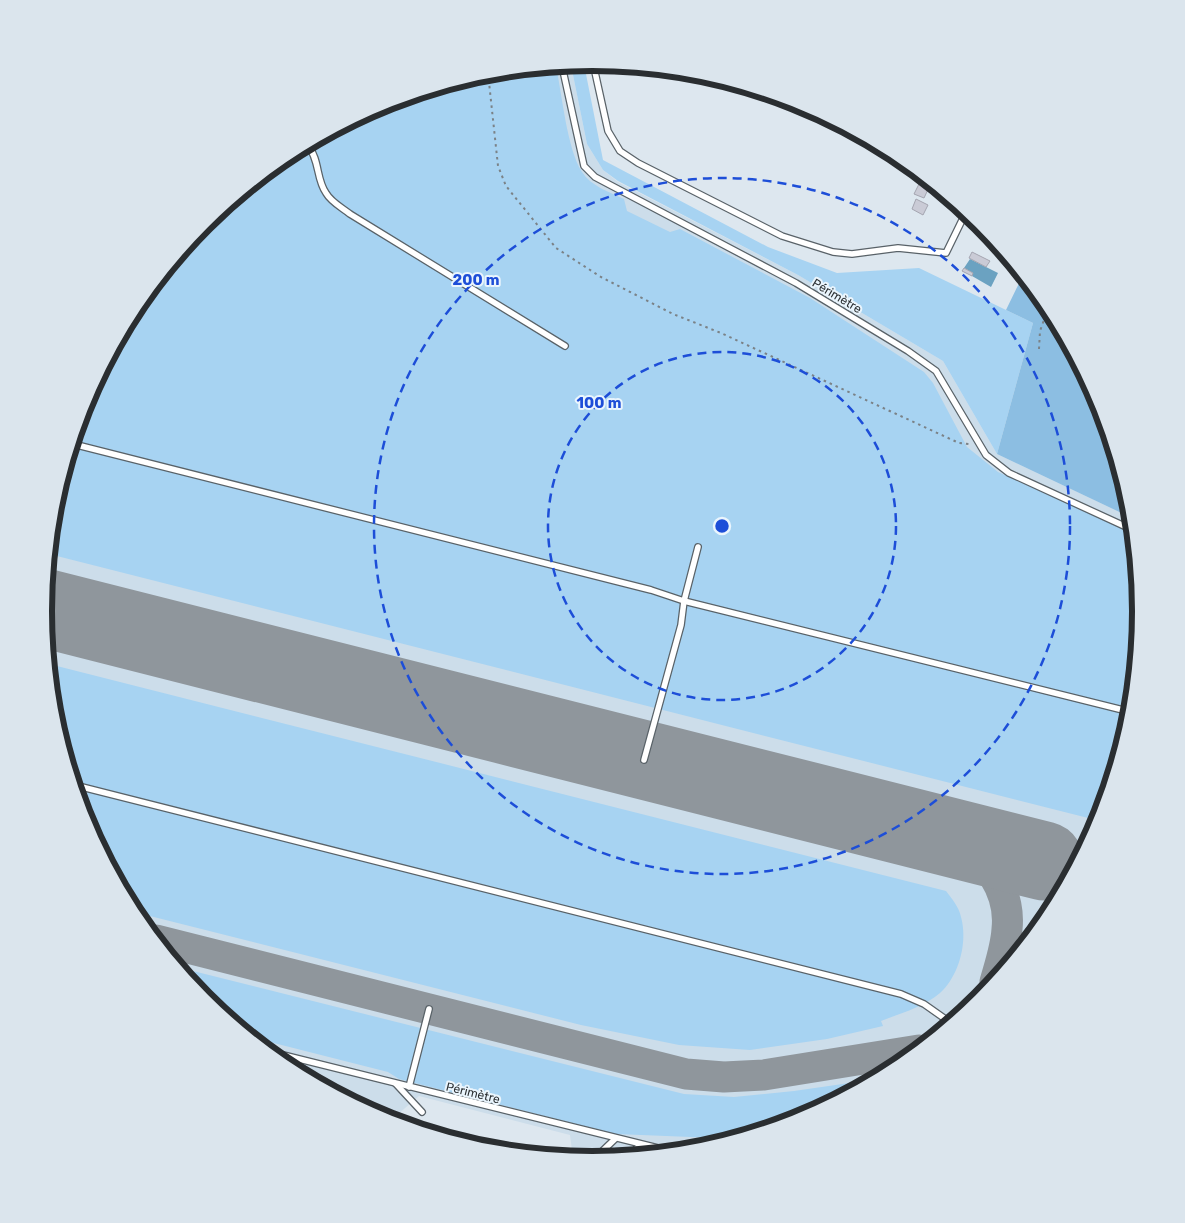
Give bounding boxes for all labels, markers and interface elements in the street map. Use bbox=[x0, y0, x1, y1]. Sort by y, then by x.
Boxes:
text: 200 m bbox=[452, 271, 500, 289]
street label: Périmètre bbox=[810, 276, 864, 316]
text: 100 m bbox=[577, 394, 621, 412]
centre of rings bbox=[713, 517, 731, 535]
street label: Périmètre bbox=[445, 1080, 502, 1107]

